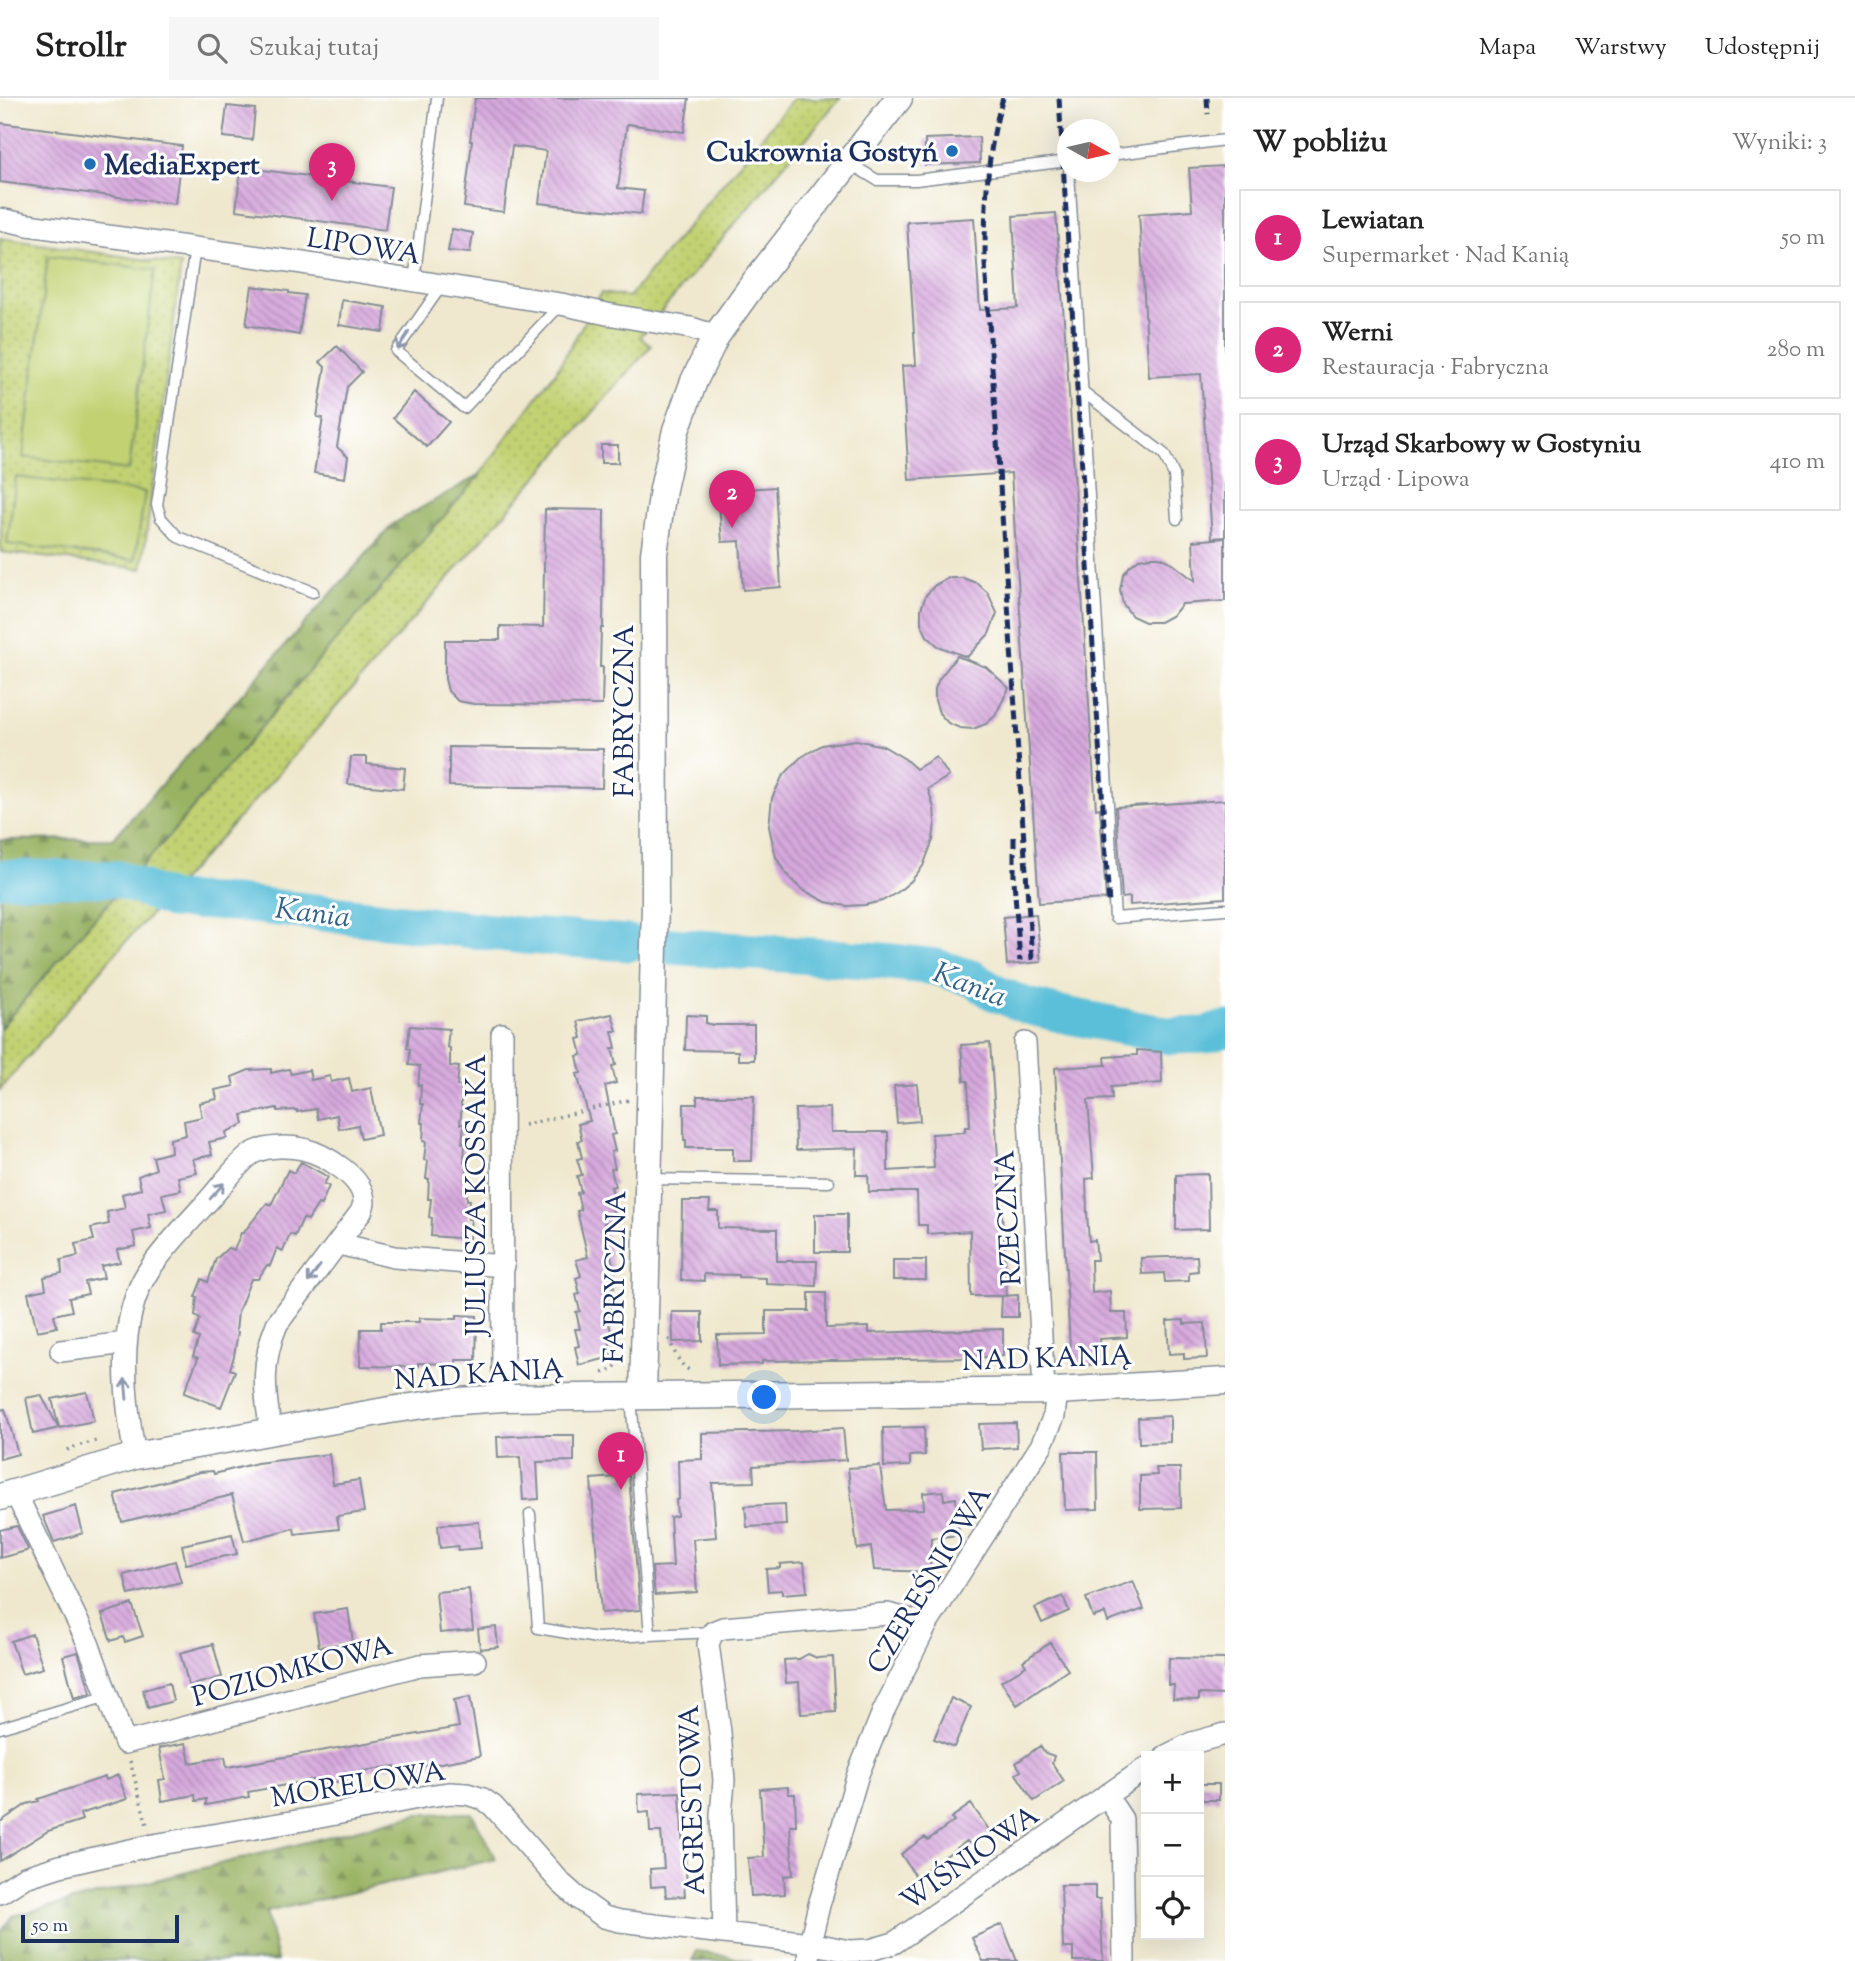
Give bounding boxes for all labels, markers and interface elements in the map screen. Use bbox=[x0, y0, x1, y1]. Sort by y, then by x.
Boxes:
search box bbox=[169, 17, 659, 80]
text: Strollr bbox=[35, 24, 127, 72]
icon: search bbox=[193, 29, 231, 67]
text: Szukaj tutaj bbox=[249, 30, 379, 67]
text: Mapa bbox=[1479, 31, 1536, 65]
text: Warstwy bbox=[1574, 31, 1667, 65]
text: Udostępnij bbox=[1705, 31, 1820, 65]
north arrow bbox=[1057, 119, 1120, 182]
text: W pobliżu bbox=[1253, 122, 1387, 165]
text: Wyniki: 3 bbox=[1732, 127, 1827, 160]
place label: Cukrownia Gostyń bbox=[706, 134, 938, 174]
pin: 3 bbox=[309, 143, 355, 201]
marker: Cukrownia Gostyń bbox=[944, 143, 960, 159]
place label: MediaExpert bbox=[104, 147, 260, 187]
marker: MediaExpert bbox=[82, 156, 98, 172]
text: Lewiatan bbox=[1322, 203, 1424, 240]
street label: LIPOWA bbox=[304, 219, 424, 277]
text: 1 bbox=[1274, 222, 1282, 255]
text: 50 m bbox=[1781, 222, 1825, 255]
text: Supermarket · Nad Kanią bbox=[1322, 240, 1569, 273]
text: Werni bbox=[1322, 315, 1393, 352]
one-way arrow bbox=[396, 331, 411, 350]
text: 2 bbox=[1273, 334, 1283, 367]
text: 280 m bbox=[1767, 334, 1825, 367]
text: Restauracja · Fabryczna bbox=[1322, 352, 1549, 385]
text: Urząd Skarbowy w Gostyniu bbox=[1322, 427, 1641, 464]
text: 3 bbox=[1273, 446, 1283, 479]
text: 410 m bbox=[1770, 446, 1825, 479]
text: Urząd · Lipowa bbox=[1322, 464, 1470, 497]
pin: 2 bbox=[709, 470, 755, 528]
street label: FABRYCZNA bbox=[606, 624, 646, 797]
water label: Kania bbox=[273, 889, 353, 940]
water label: Kania bbox=[926, 953, 1012, 1020]
street label: JULIUSZA KOSSAKA bbox=[458, 1054, 498, 1338]
street label: RZECZNA bbox=[986, 1149, 1034, 1287]
one-way arrow bbox=[209, 1182, 225, 1200]
street label: FABRYCZNA bbox=[595, 1190, 639, 1364]
one-way arrow bbox=[307, 1264, 321, 1283]
street label: NAD KANIĄ bbox=[961, 1337, 1133, 1383]
street label: NAD KANIĄ bbox=[393, 1350, 566, 1402]
one-way arrow bbox=[119, 1378, 132, 1401]
your location bbox=[747, 1380, 781, 1414]
pin: 1 bbox=[598, 1432, 644, 1490]
street label: CZEREŚNIOWA bbox=[859, 1479, 1003, 1682]
street label: POZIOMKOWA bbox=[188, 1627, 398, 1719]
street label: AGRESTOWA bbox=[671, 1704, 717, 1896]
map controls bbox=[1141, 1751, 1204, 1940]
button: + bbox=[1141, 1751, 1204, 1814]
street label: MORELOWA bbox=[268, 1752, 449, 1820]
street label: WIŚNIOWA bbox=[893, 1797, 1048, 1922]
button: − bbox=[1141, 1814, 1204, 1877]
button: locate bbox=[1141, 1877, 1204, 1940]
scale bar bbox=[21, 1912, 178, 1944]
text: 50 m bbox=[32, 1913, 68, 1940]

